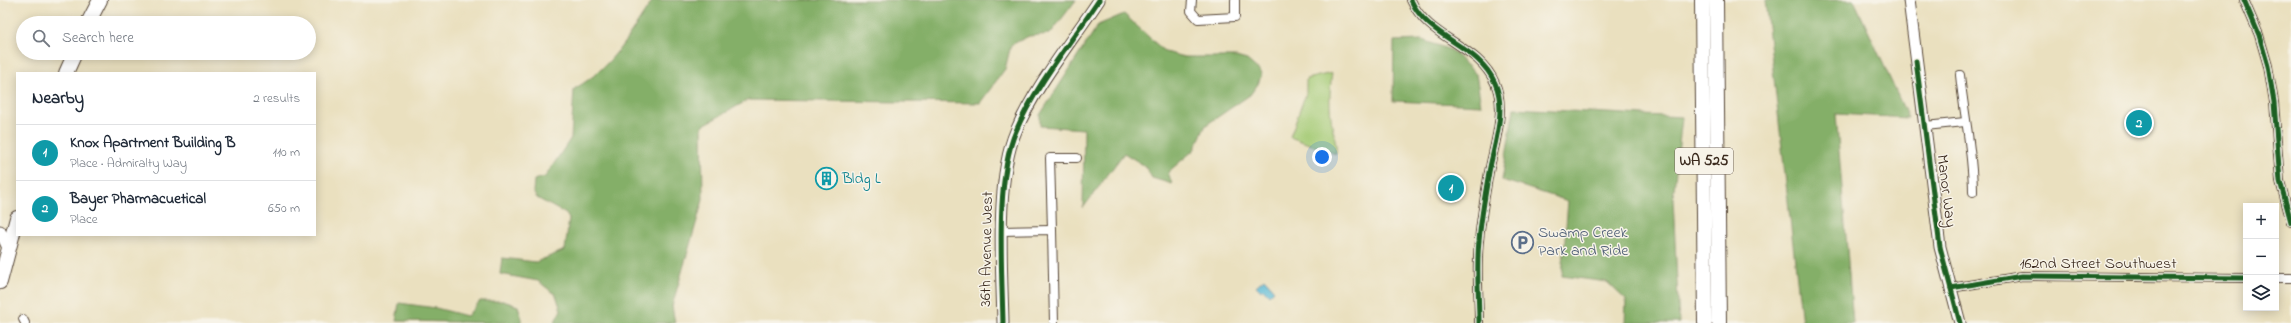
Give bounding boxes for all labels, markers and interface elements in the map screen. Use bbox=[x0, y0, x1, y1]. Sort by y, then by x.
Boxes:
search box bbox=[16, 16, 316, 60]
icon: search bbox=[30, 27, 52, 49]
text: Search here bbox=[62, 27, 134, 49]
text: Nearby bbox=[32, 86, 84, 111]
text: 2 results bbox=[253, 89, 300, 108]
pin: 2 bbox=[2126, 108, 2152, 138]
text: Knox Apartment Building B bbox=[70, 132, 236, 154]
text: 1 bbox=[43, 143, 47, 162]
text: 110 m bbox=[273, 143, 300, 162]
your location bbox=[1312, 147, 1332, 167]
road number: WA 525 bbox=[1675, 148, 1733, 174]
street label: Manor Way bbox=[1930, 153, 1962, 229]
text: Place · Admiralty Way bbox=[70, 154, 187, 173]
building icon: Bldg L bbox=[814, 166, 840, 192]
place label: Bldg L bbox=[841, 167, 881, 191]
pin: 1 bbox=[1438, 173, 1464, 203]
text: Bayer Pharmacuetical bbox=[70, 188, 206, 210]
street label: 36th Avenue West bbox=[974, 190, 1000, 307]
text: 2 bbox=[42, 199, 48, 218]
text: 650 m bbox=[268, 199, 300, 218]
map controls bbox=[2243, 203, 2279, 311]
button: + bbox=[2243, 203, 2279, 239]
text: Place bbox=[70, 210, 98, 229]
place label: Swamp Creek Park and Ride bbox=[1538, 221, 1629, 263]
parking icon: Swamp Creek Park and Ride bbox=[1509, 229, 1535, 255]
button: − bbox=[2243, 239, 2279, 275]
street label: 162nd Street Southwest bbox=[2019, 252, 2177, 276]
button: layers bbox=[2243, 275, 2279, 311]

